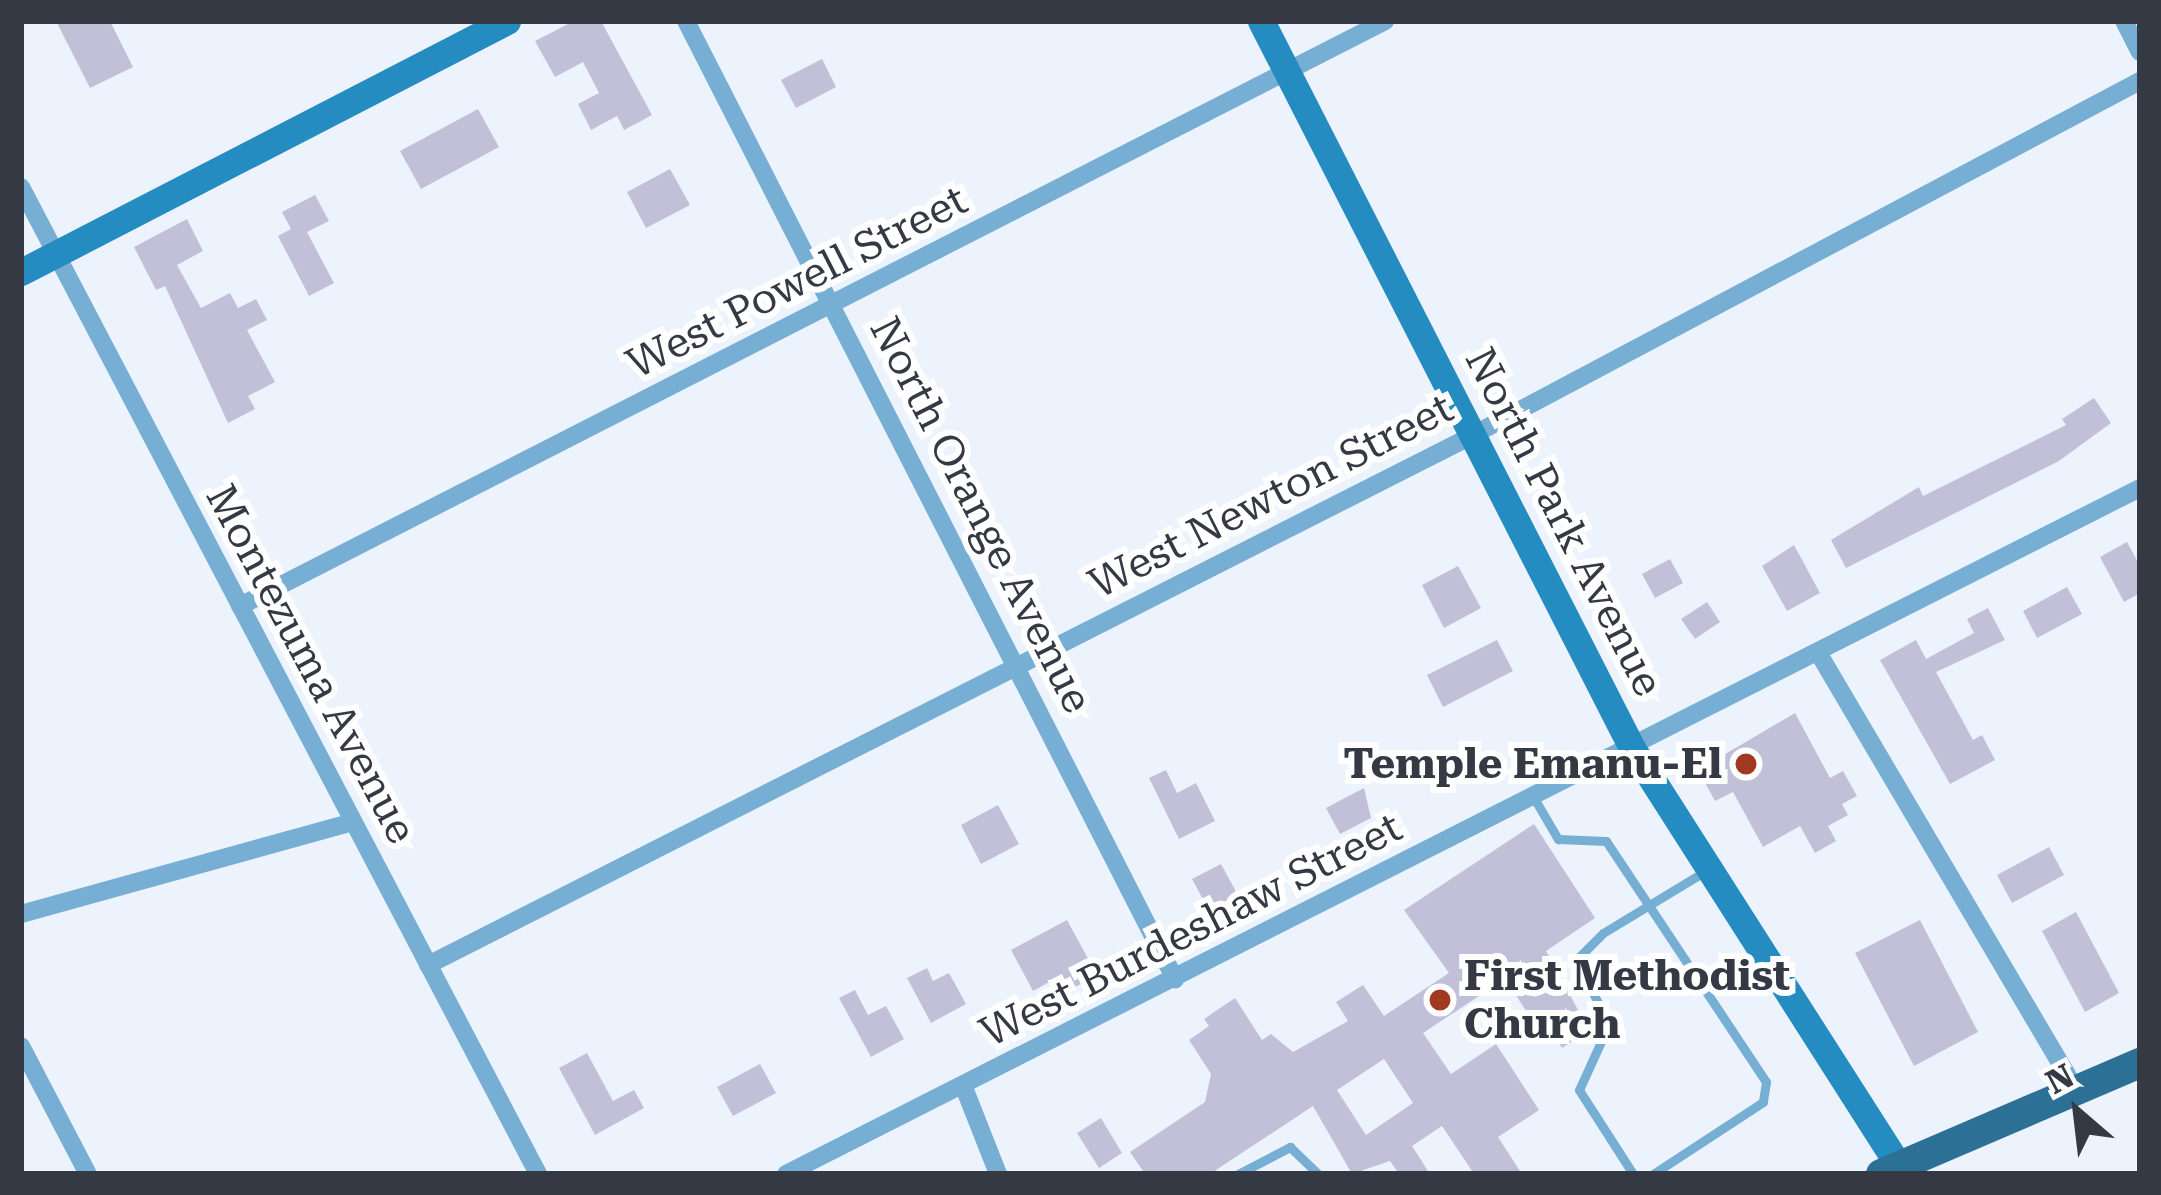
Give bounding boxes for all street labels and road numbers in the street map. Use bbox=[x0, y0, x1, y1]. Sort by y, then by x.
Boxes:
street label: West Powell Street bbox=[619, 174, 975, 390]
street label: North Orange Avenue bbox=[859, 309, 1103, 721]
street label: North Park Avenue bbox=[1454, 339, 1674, 705]
street label: West Newton Street bbox=[1081, 382, 1461, 610]
street label: Montezuma Avenue bbox=[195, 476, 427, 852]
street label: West Burdeshaw Street bbox=[972, 802, 1410, 1058]

